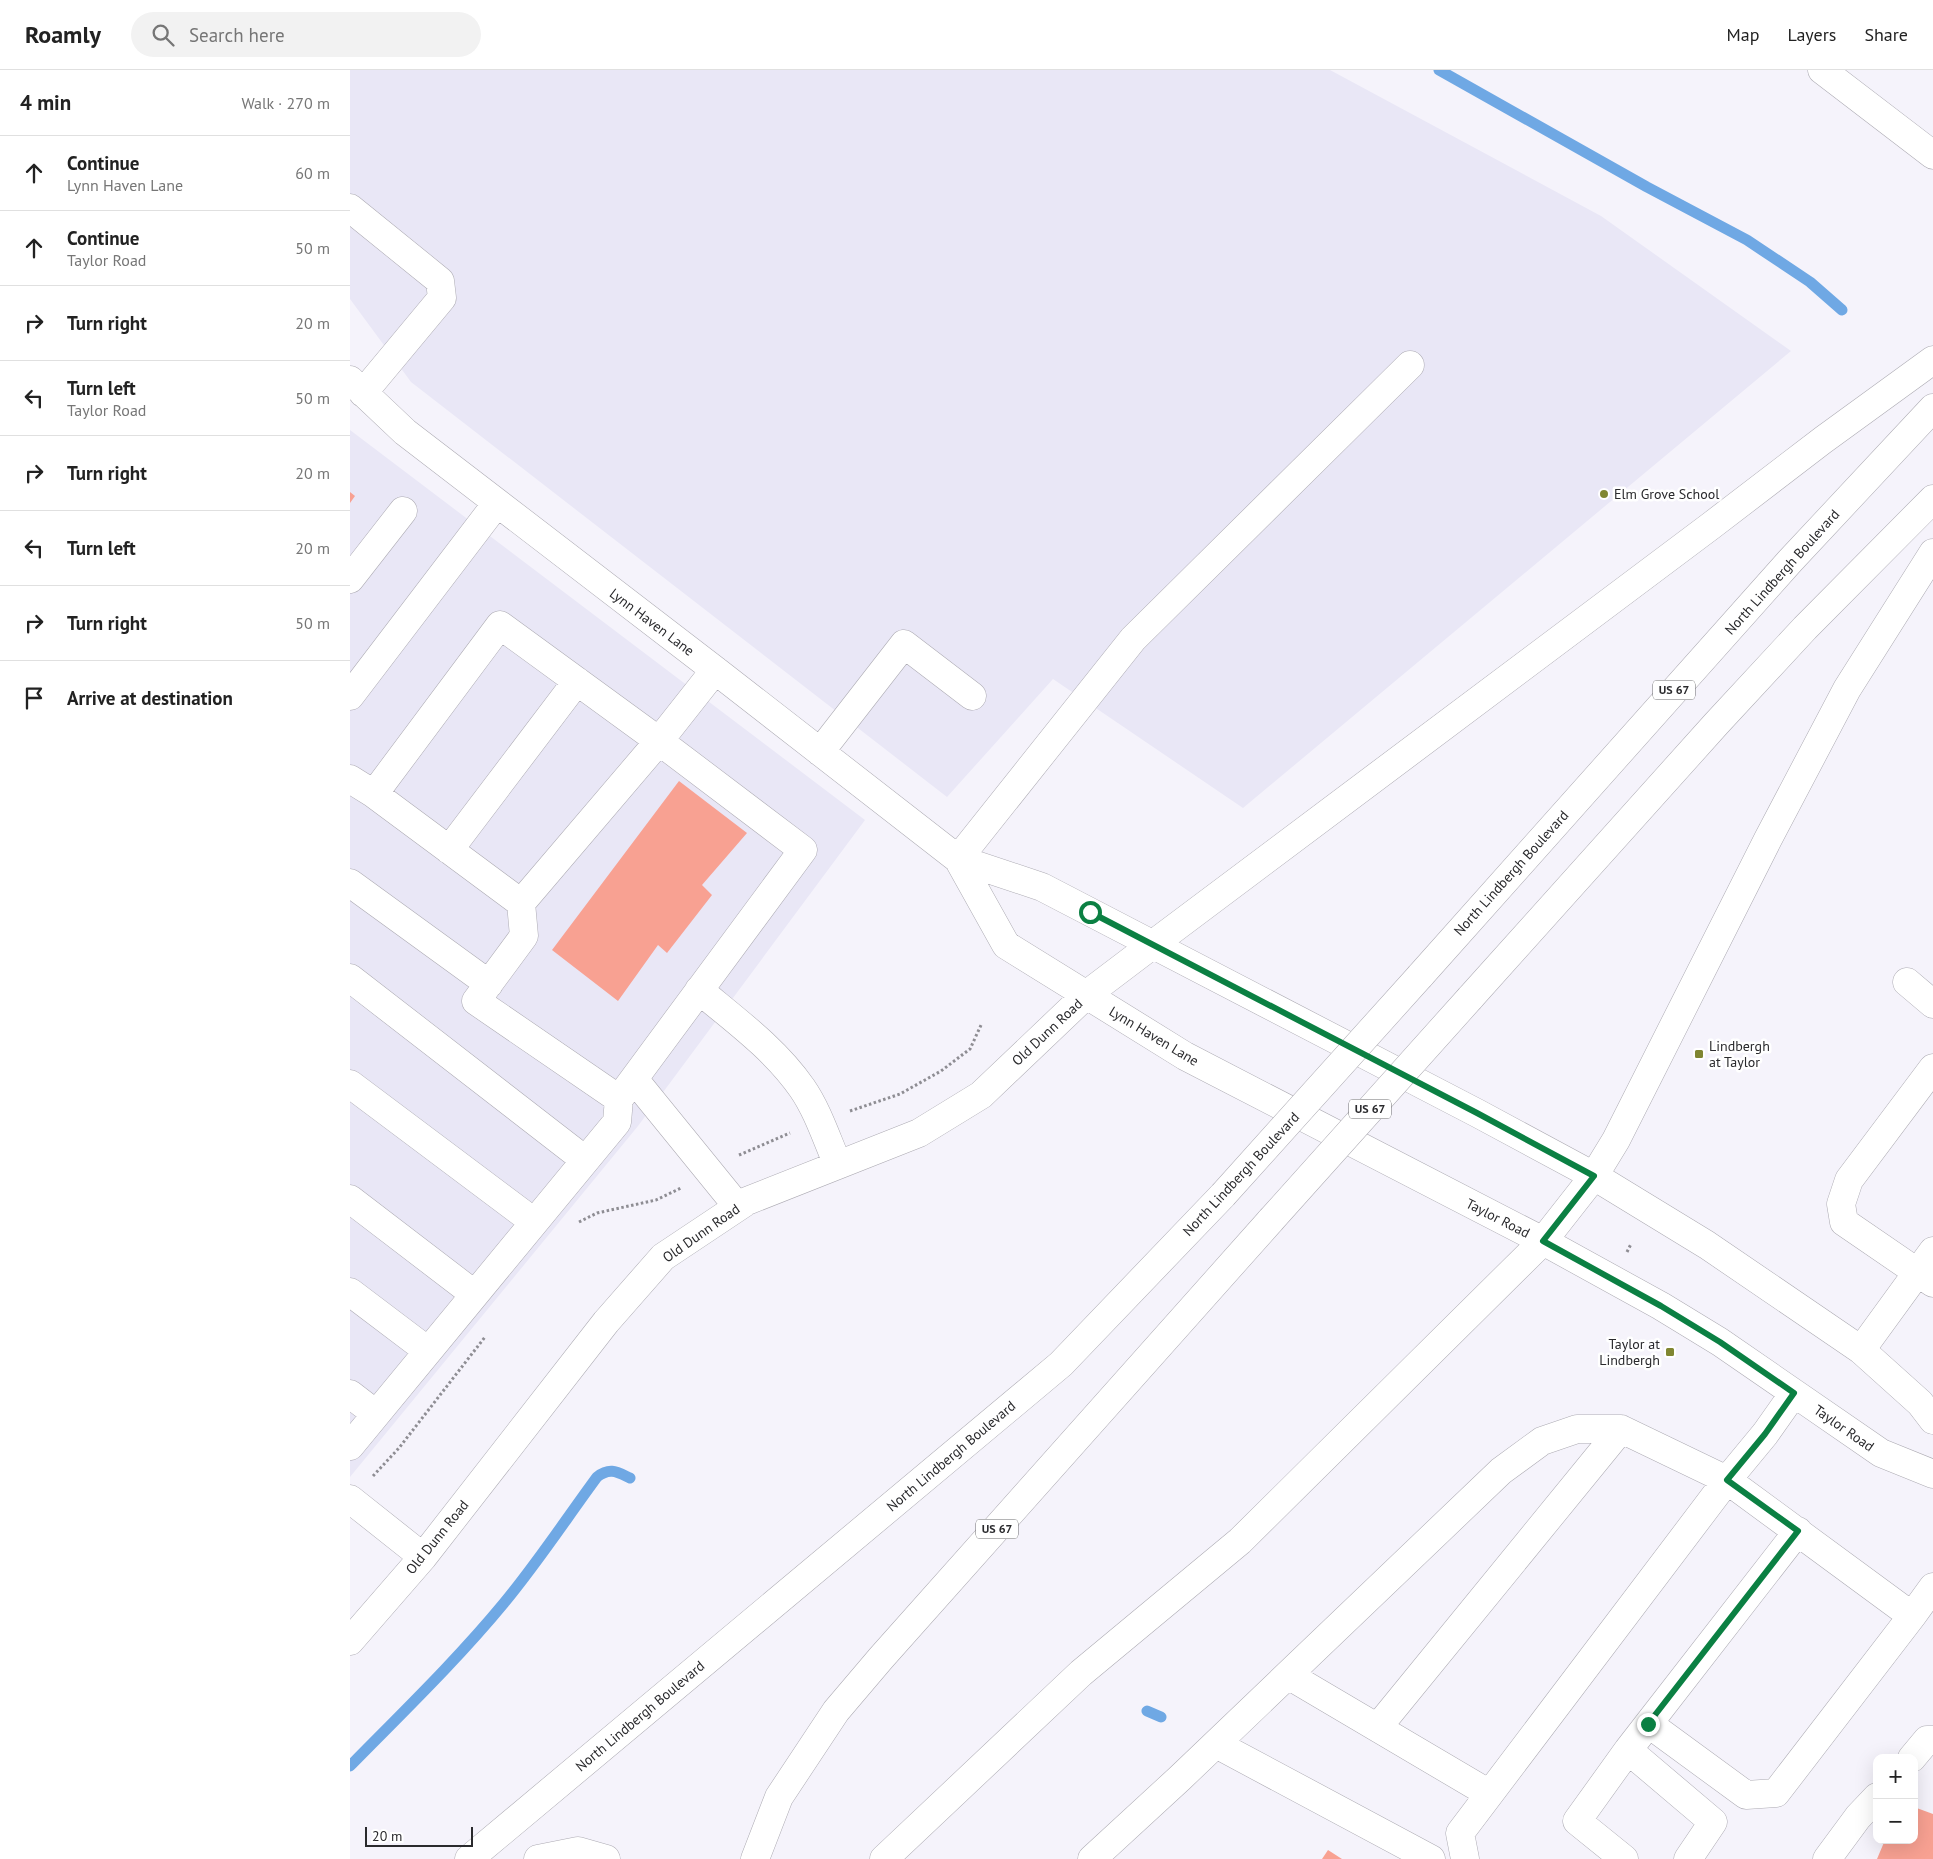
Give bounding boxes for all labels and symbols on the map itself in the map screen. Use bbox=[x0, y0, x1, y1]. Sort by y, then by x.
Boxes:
place label: Elm Grove School bbox=[1614, 485, 1719, 503]
marker: Elm Grove School bbox=[1598, 488, 1610, 500]
street label: North Lindbergh Boulevard bbox=[1721, 505, 1843, 639]
street label: Lynn Haven Lane bbox=[606, 584, 698, 660]
road number: US 67 bbox=[1653, 680, 1695, 700]
street label: North Lindbergh Boulevard bbox=[1450, 806, 1572, 940]
route start bbox=[1079, 901, 1102, 924]
street label: Old Dunn Road bbox=[1008, 995, 1086, 1069]
street label: Lynn Haven Lane bbox=[1106, 1002, 1202, 1070]
place label: Lindbergh at Taylor bbox=[1709, 1037, 1770, 1071]
marker: Lindbergh at Taylor bbox=[1693, 1048, 1705, 1060]
road number: US 67 bbox=[1349, 1100, 1391, 1118]
street label: North Lindbergh Boulevard bbox=[1179, 1108, 1303, 1240]
street label: Taylor Road bbox=[1463, 1194, 1533, 1242]
street label: Old Dunn Road bbox=[659, 1200, 743, 1266]
place label: Taylor at Lindbergh bbox=[1599, 1335, 1660, 1369]
marker: Taylor at Lindbergh bbox=[1664, 1346, 1676, 1358]
street label: North Lindbergh Boulevard bbox=[883, 1397, 1019, 1515]
street label: Taylor Road bbox=[1810, 1401, 1878, 1455]
street label: Old Dunn Road bbox=[402, 1496, 472, 1578]
road number: US 67 bbox=[976, 1520, 1018, 1538]
street label: North Lindbergh Boulevard bbox=[572, 1657, 708, 1775]
route end bbox=[1637, 1713, 1660, 1736]
scale bar bbox=[365, 1824, 472, 1847]

